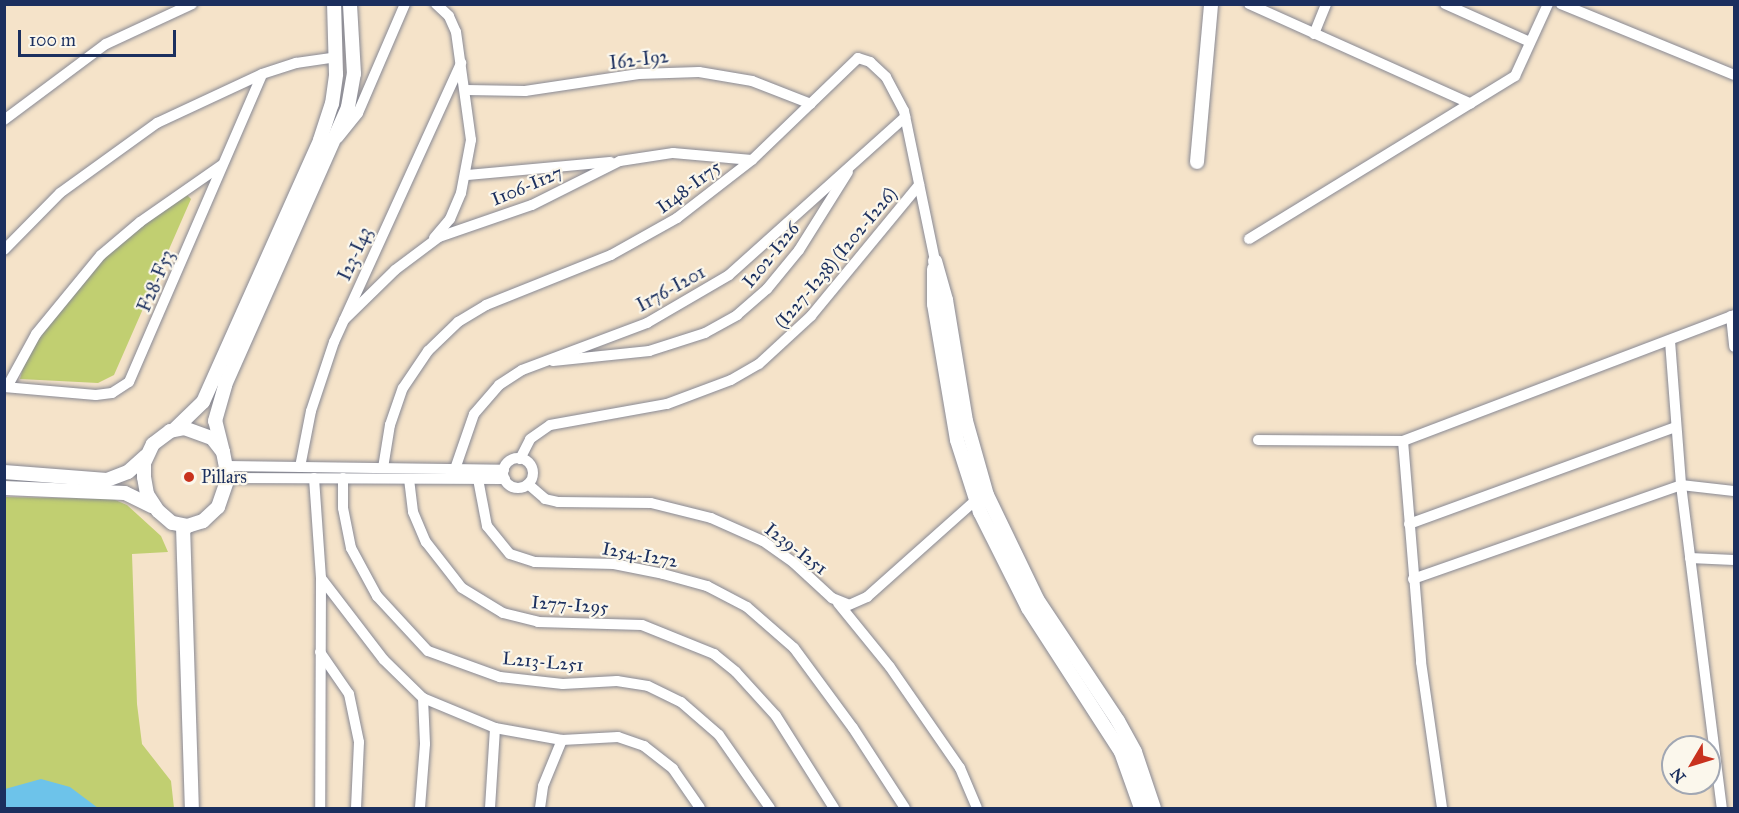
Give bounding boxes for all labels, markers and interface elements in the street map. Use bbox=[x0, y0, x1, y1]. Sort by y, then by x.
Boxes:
scale bar bbox=[21, 18, 178, 56]
text: 100 m bbox=[29, 29, 76, 51]
street label: I62-I92 bbox=[608, 46, 670, 74]
street label: I148-I175 bbox=[653, 156, 725, 218]
street label: I106-I127 bbox=[488, 161, 566, 211]
street label: (I227-I238) (I202-I226) bbox=[771, 183, 901, 333]
street label: I202-I226 bbox=[738, 218, 804, 292]
street label: I23-I43 bbox=[334, 224, 376, 284]
street label: F28-F53 bbox=[133, 247, 179, 315]
street label: I176-I201 bbox=[633, 261, 709, 317]
place label: Pillars bbox=[201, 466, 247, 488]
marker: Pillars bbox=[182, 470, 196, 484]
street label: I239-I251 bbox=[760, 518, 832, 580]
street label: I254-I272 bbox=[601, 538, 679, 572]
street label: I277-I295 bbox=[531, 592, 609, 618]
street label: L213-L251 bbox=[502, 648, 584, 676]
north arrow bbox=[1661, 735, 1721, 795]
text: N bbox=[1666, 764, 1690, 786]

